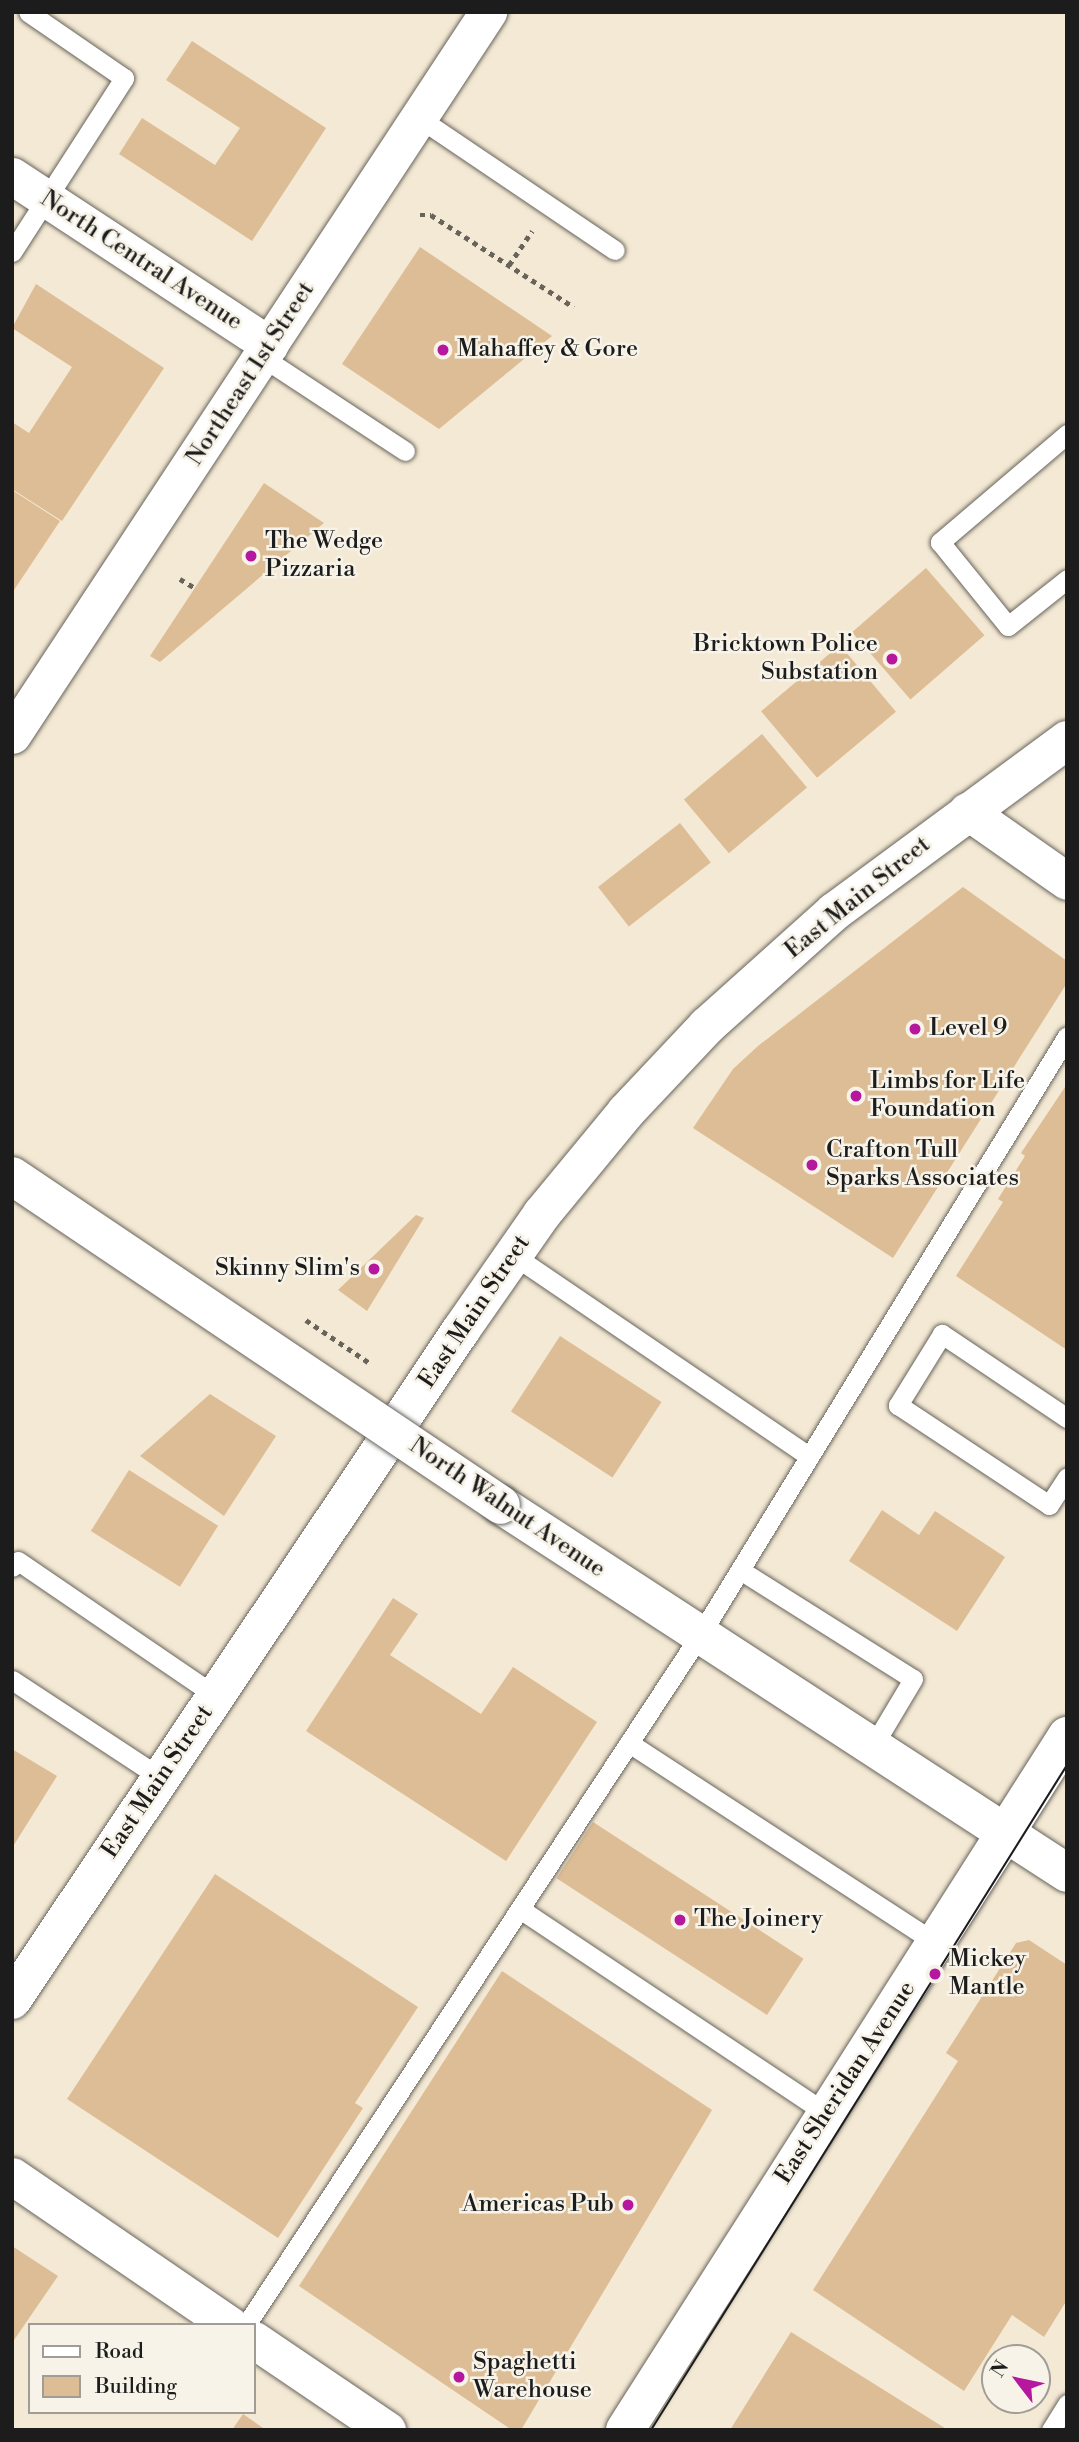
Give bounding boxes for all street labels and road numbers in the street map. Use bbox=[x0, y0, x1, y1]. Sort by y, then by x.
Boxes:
street label: North Central Avenue bbox=[35, 185, 247, 337]
street label: Northeast 1st Street bbox=[181, 277, 321, 471]
street label: East Main Street bbox=[780, 831, 936, 965]
street label: East Main Street bbox=[413, 1230, 537, 1394]
street label: North Walnut Avenue bbox=[404, 1432, 610, 1584]
street label: East Main Street bbox=[96, 1700, 220, 1864]
street label: East Sheridan Avenue bbox=[770, 1976, 922, 2190]

